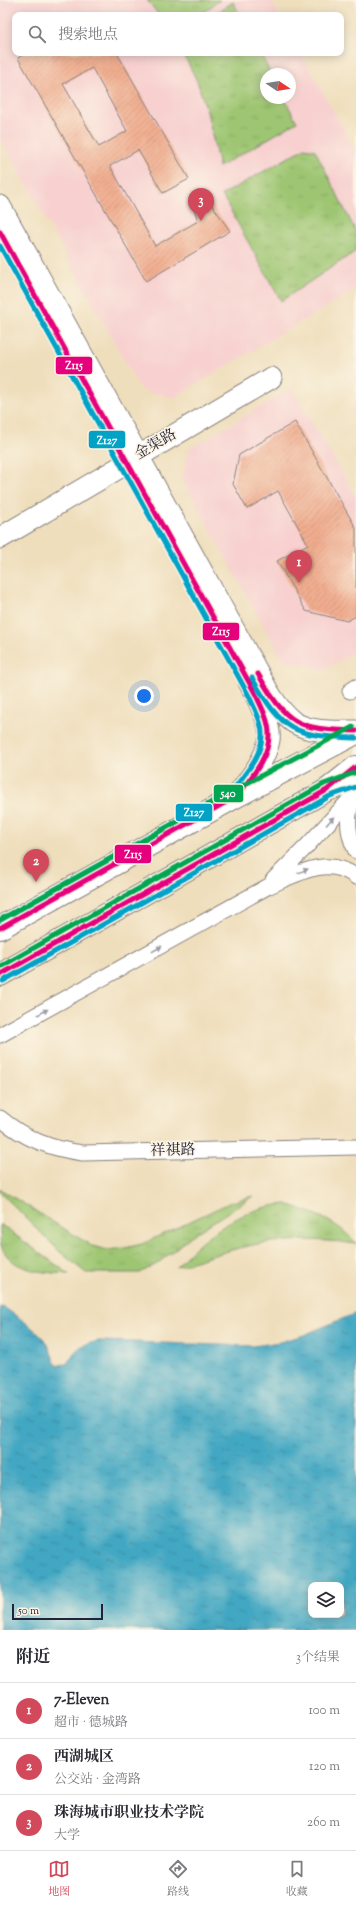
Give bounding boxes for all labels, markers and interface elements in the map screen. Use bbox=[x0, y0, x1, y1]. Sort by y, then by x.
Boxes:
search box bbox=[12, 12, 344, 56]
icon: search bbox=[26, 23, 48, 45]
text: 搜索地点 bbox=[58, 25, 118, 46]
north arrow bbox=[260, 68, 296, 104]
pin: 3 bbox=[188, 188, 214, 221]
line badge: Z115 bbox=[55, 356, 93, 375]
text: Z115 bbox=[64, 358, 83, 374]
street label: 金渠路 bbox=[131, 425, 181, 465]
line badge: Z127 bbox=[88, 430, 126, 449]
text: Z127 bbox=[96, 433, 118, 449]
pin: 1 bbox=[286, 550, 312, 583]
line badge: Z115 bbox=[202, 622, 240, 641]
text: Z115 bbox=[211, 624, 230, 640]
your location bbox=[134, 686, 154, 706]
line badge: 540 bbox=[213, 784, 244, 803]
text: 540 bbox=[219, 786, 236, 802]
line badge: Z127 bbox=[175, 803, 213, 822]
text: Z127 bbox=[183, 805, 205, 821]
one-way arrow bbox=[326, 816, 335, 826]
line badge: Z115 bbox=[114, 844, 152, 864]
text: Z115 bbox=[123, 847, 142, 863]
pin: 2 bbox=[23, 849, 49, 882]
one-way arrow bbox=[297, 868, 309, 874]
one-way arrow bbox=[151, 945, 163, 952]
one-way arrow bbox=[37, 1009, 49, 1015]
street label: 祥祺路 bbox=[150, 1140, 196, 1162]
map controls bbox=[308, 1582, 344, 1618]
button: layers bbox=[308, 1582, 344, 1618]
scale bar bbox=[12, 1602, 103, 1621]
text: 50 m bbox=[18, 1603, 39, 1619]
text: 附近 bbox=[16, 1646, 50, 1670]
text: 3个结果 bbox=[296, 1649, 340, 1667]
text: 7-Eleven bbox=[54, 1690, 109, 1711]
text: 1 bbox=[27, 1702, 31, 1720]
text: 100 m bbox=[308, 1702, 340, 1720]
text: 超市 · 德城路 bbox=[54, 1714, 128, 1732]
text: 西湖城区 bbox=[54, 1747, 114, 1768]
text: 2 bbox=[26, 1758, 32, 1776]
text: 120 m bbox=[309, 1758, 340, 1776]
text: 公交站 · 金湾路 bbox=[54, 1771, 141, 1789]
text: 珠海城市职业技术学院 bbox=[54, 1803, 204, 1824]
text: 3 bbox=[26, 1814, 32, 1832]
text: 260 m bbox=[307, 1814, 340, 1832]
text: 大学 bbox=[54, 1827, 80, 1845]
tab: 地图 bbox=[48, 1858, 70, 1900]
tab: 路线 bbox=[167, 1858, 189, 1900]
tab: 收藏 bbox=[286, 1858, 308, 1900]

